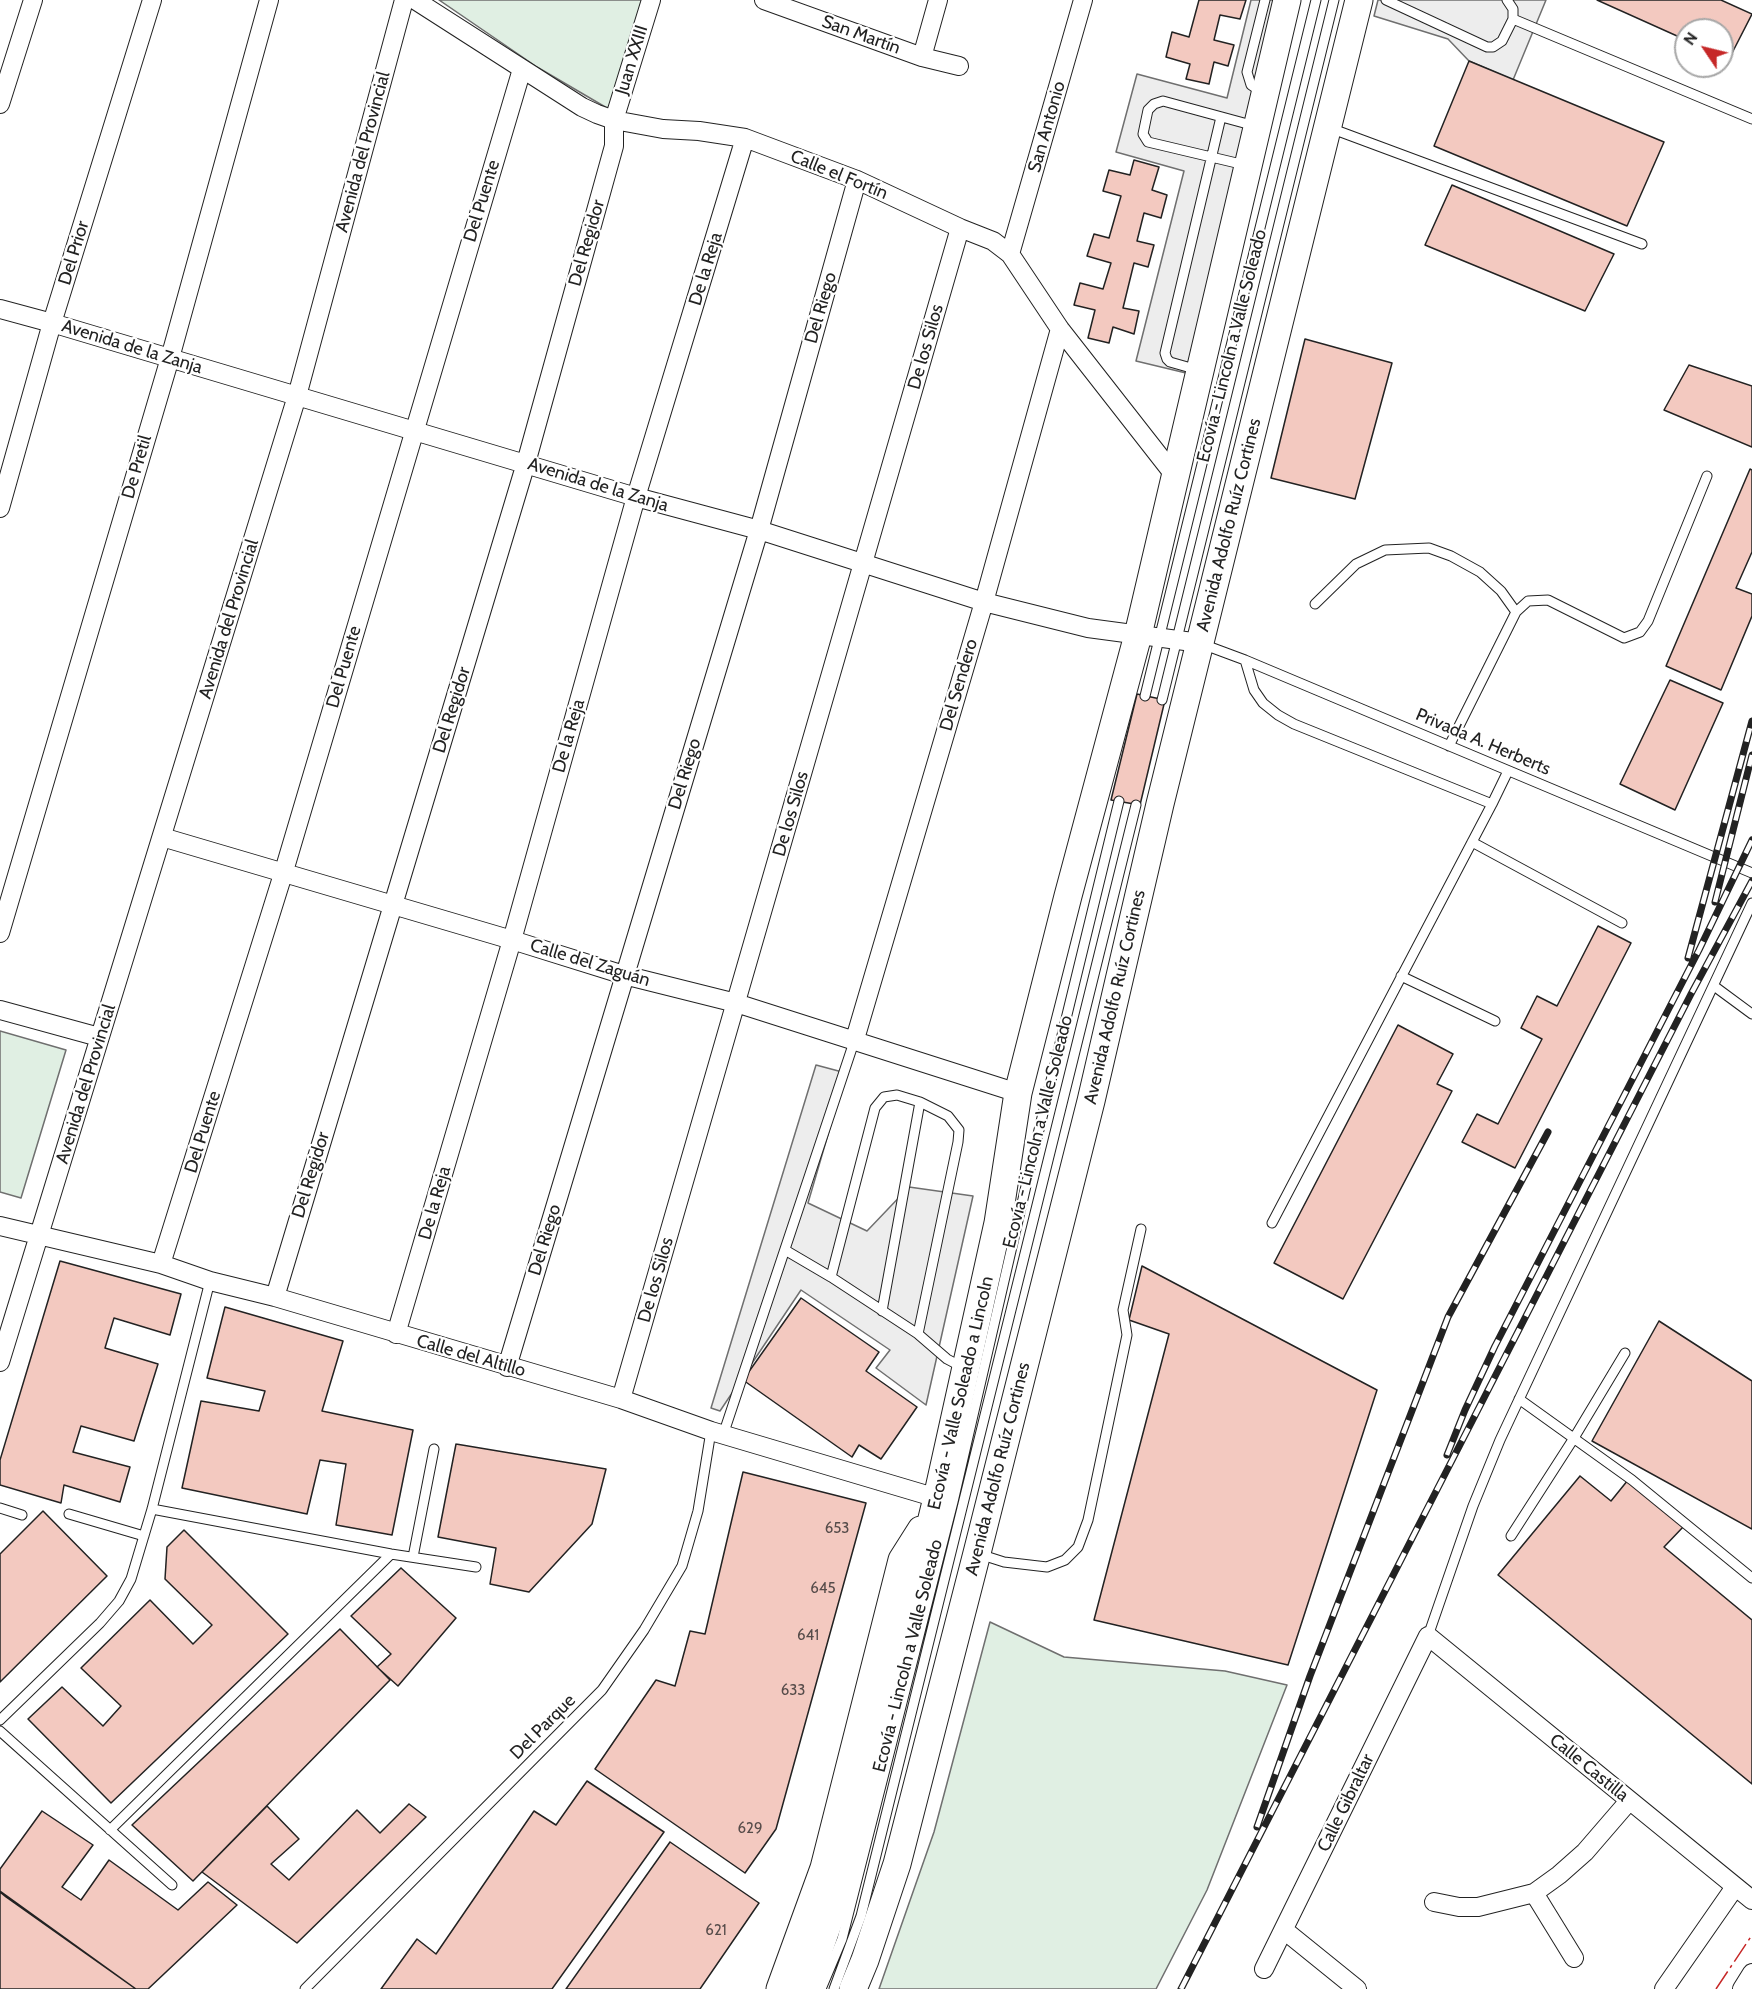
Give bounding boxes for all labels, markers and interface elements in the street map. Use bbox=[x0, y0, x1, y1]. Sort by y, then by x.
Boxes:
street label: San Martín bbox=[819, 11, 903, 59]
north arrow bbox=[1674, 18, 1734, 78]
street label: Juan XXIII bbox=[611, 23, 653, 97]
text: N bbox=[1679, 28, 1702, 49]
street label: Avenida del Provincial bbox=[331, 69, 395, 235]
street label: San Antonio bbox=[1024, 79, 1070, 175]
street label: Calle el Fortín bbox=[787, 146, 891, 204]
street label: Del Puente bbox=[459, 157, 505, 245]
street label: Del Regidor bbox=[564, 197, 610, 289]
street label: Del Prior bbox=[54, 218, 94, 288]
street label: Ecovía - Lincoln a Valle Soleado bbox=[1193, 227, 1271, 465]
street label: De la Reja bbox=[685, 230, 727, 308]
street label: Del Riego bbox=[801, 270, 841, 346]
street label: De los Silos bbox=[904, 302, 948, 392]
street label: Avenida de la Zanja bbox=[59, 315, 205, 379]
street label: Avenida Adolfo Ruíz Cortines bbox=[1192, 416, 1266, 634]
street label: De Pretil bbox=[118, 433, 156, 501]
street label: Avenida de la Zanja bbox=[525, 453, 671, 517]
street label: Avenida del Provincial bbox=[194, 537, 264, 701]
street label: Del Puente bbox=[322, 623, 366, 711]
street label: Del Sendero bbox=[936, 636, 982, 734]
street label: Del Regidor bbox=[429, 664, 475, 756]
street label: De la Reja bbox=[548, 697, 590, 775]
street label: Privada A. Herberts bbox=[1412, 704, 1554, 780]
street label: Del Riego bbox=[664, 736, 706, 812]
street label: De los Silos bbox=[769, 769, 813, 859]
street label: Avenida Adolfo Ruíz Cortines bbox=[1080, 888, 1150, 1106]
street label: Calle del Zaguán bbox=[527, 934, 653, 992]
street label: Avenida del Provincial bbox=[51, 1002, 121, 1166]
street label: Ecovía - Lincoln a Valle Soleado bbox=[999, 1013, 1077, 1251]
street label: Del Puente bbox=[180, 1088, 226, 1176]
street label: Del Regidor bbox=[288, 1129, 334, 1221]
street label: De la Reja bbox=[414, 1164, 456, 1242]
street label: Del Riego bbox=[524, 1202, 566, 1278]
street label: De los Silos bbox=[634, 1235, 678, 1325]
street label: Ecovía - Valle Soleado a Lincoln bbox=[924, 1274, 998, 1512]
street label: Calle del Altillo bbox=[414, 1330, 528, 1382]
street label: Avenida Adolfo Ruíz Cortines bbox=[961, 1360, 1035, 1578]
house number: 653 bbox=[825, 1520, 849, 1538]
street label: Ecovía - Lincoln a Valle Soleado bbox=[869, 1537, 947, 1775]
house number: 645 bbox=[810, 1580, 836, 1598]
house number: 641 bbox=[797, 1627, 819, 1645]
house number: 633 bbox=[781, 1682, 805, 1700]
street label: Del Parque bbox=[506, 1690, 580, 1764]
street label: Calle Castilla bbox=[1545, 1730, 1633, 1806]
street label: Calle Gibraltar bbox=[1313, 1751, 1379, 1855]
house number: 629 bbox=[738, 1820, 762, 1838]
house number: 621 bbox=[705, 1922, 727, 1940]

